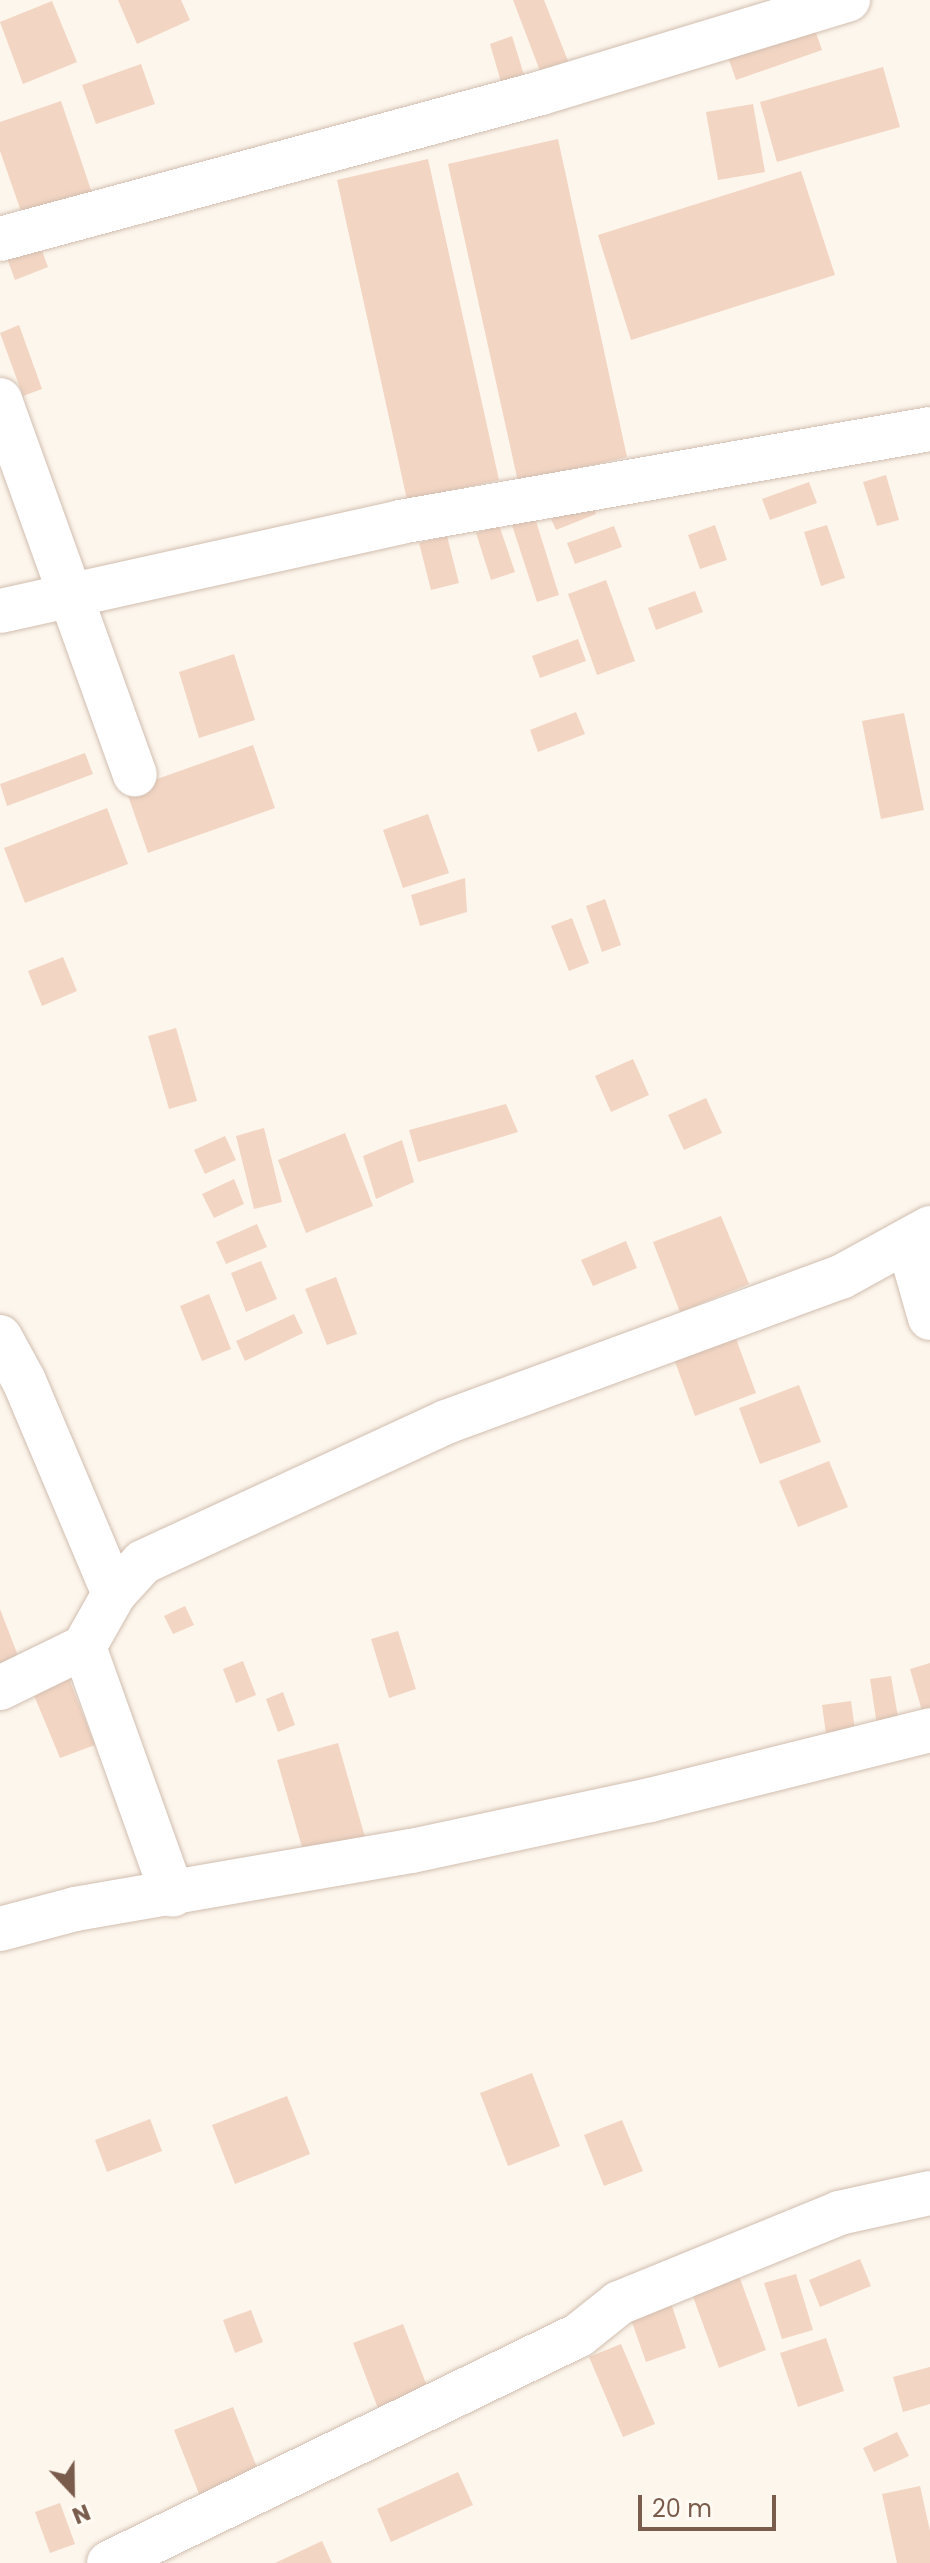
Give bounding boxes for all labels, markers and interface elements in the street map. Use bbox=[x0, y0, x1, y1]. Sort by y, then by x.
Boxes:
north arrow bbox=[32, 2451, 112, 2531]
scale bar bbox=[642, 2479, 780, 2529]
text: 20 m bbox=[652, 2492, 712, 2525]
text: N bbox=[68, 2496, 95, 2531]

